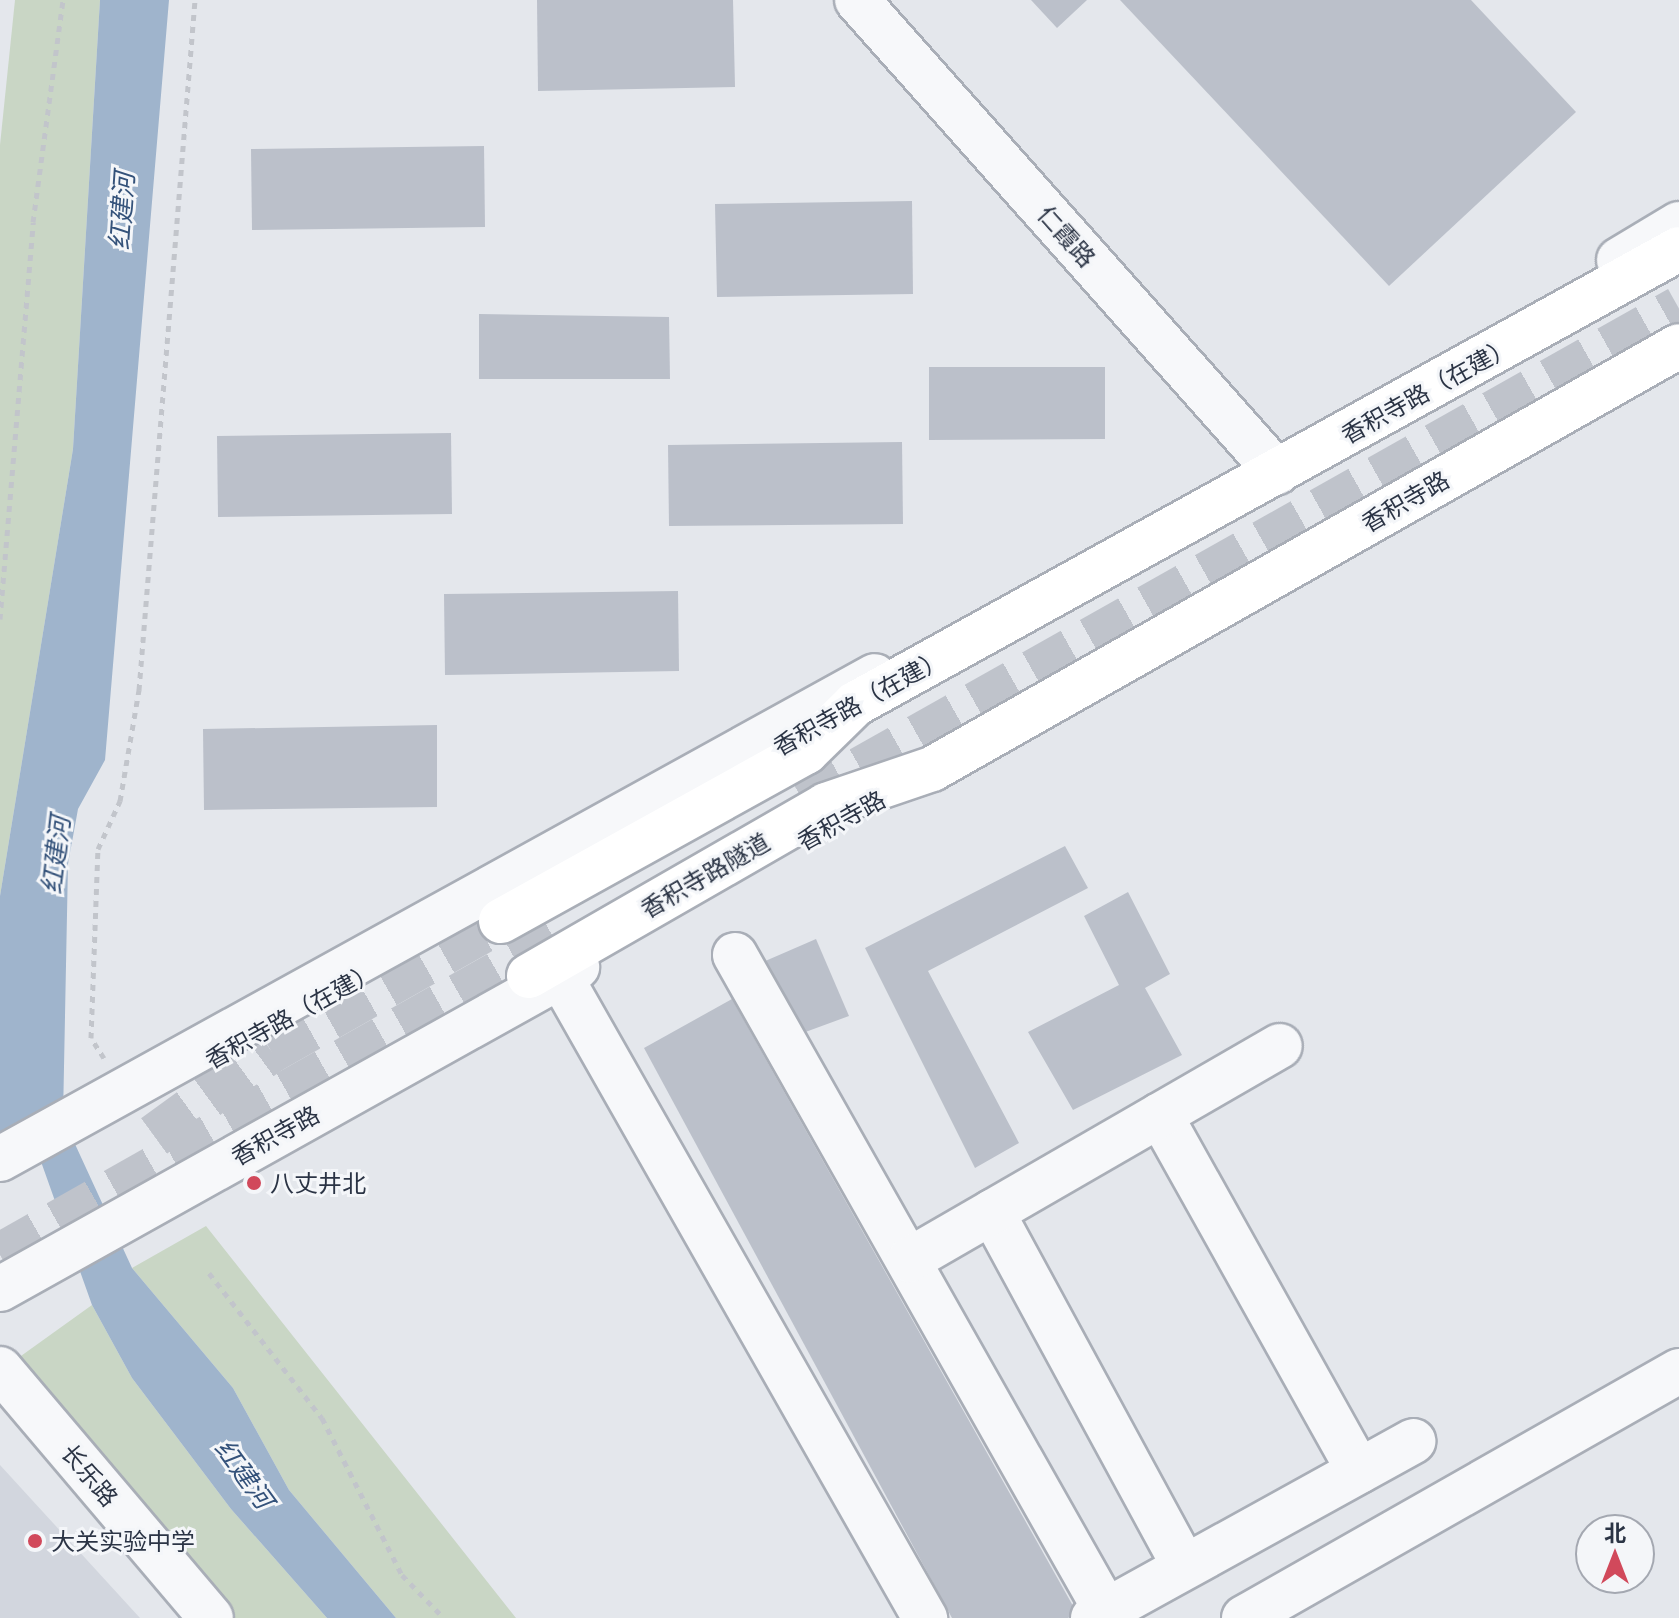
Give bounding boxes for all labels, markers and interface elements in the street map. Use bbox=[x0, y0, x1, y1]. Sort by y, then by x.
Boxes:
water label: 红建河 bbox=[104, 171, 140, 251]
street label: 仁霞路 bbox=[1032, 200, 1102, 272]
street label: 香积寺路（在建） bbox=[1336, 331, 1518, 449]
street label: 香积寺路 bbox=[1356, 465, 1454, 537]
street label: 香积寺路（在建） bbox=[768, 643, 950, 761]
street label: 香积寺路 bbox=[792, 784, 890, 856]
water label: 红建河 bbox=[36, 814, 76, 896]
street label: 香积寺路隧道 bbox=[635, 827, 775, 923]
street label: 香积寺路（在建） bbox=[200, 956, 382, 1074]
street label: 香积寺路 bbox=[226, 1099, 324, 1171]
place label: 八丈井北 bbox=[270, 1169, 366, 1197]
marker: 八丈井北 bbox=[245, 1174, 263, 1192]
water label: 红建河 bbox=[208, 1433, 280, 1515]
street label: 长乐路 bbox=[56, 1438, 124, 1512]
north arrow bbox=[1575, 1514, 1655, 1594]
text: 北 bbox=[1604, 1517, 1626, 1547]
place label: 大关实验中学 bbox=[51, 1527, 195, 1555]
marker: 大关实验中学 bbox=[26, 1532, 44, 1550]

